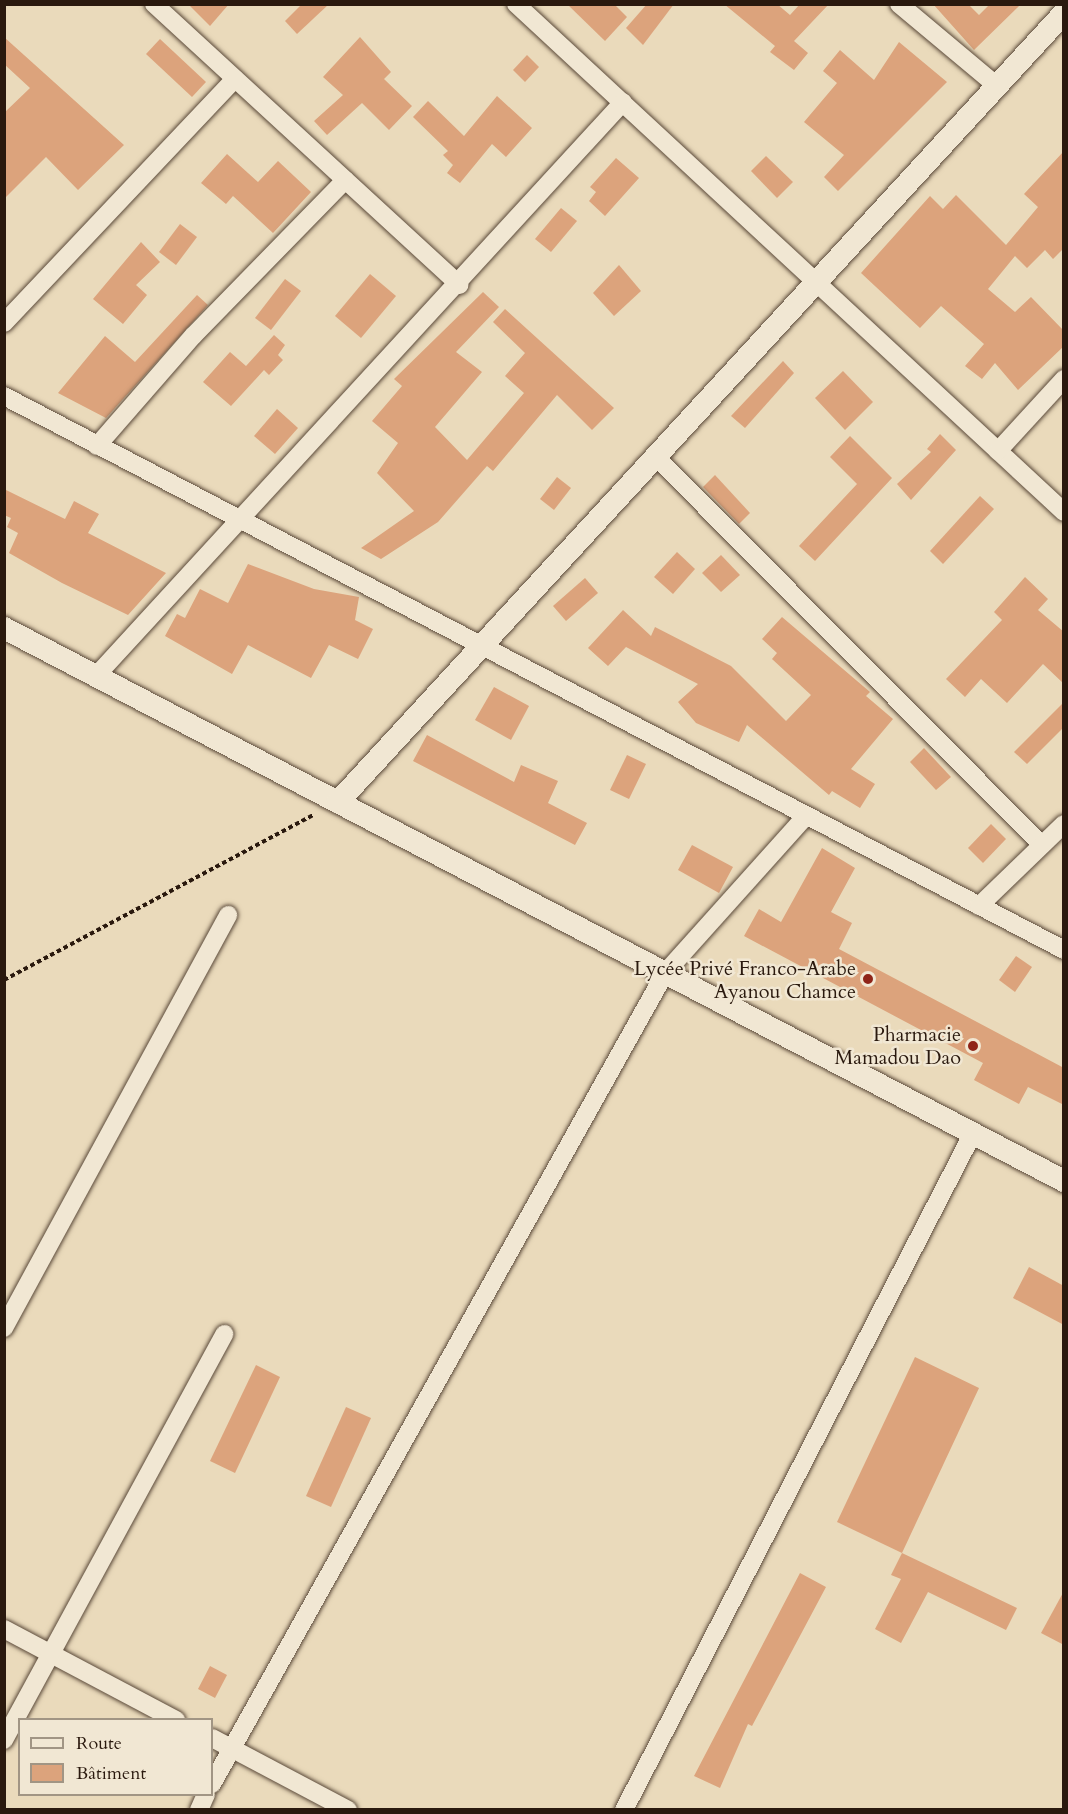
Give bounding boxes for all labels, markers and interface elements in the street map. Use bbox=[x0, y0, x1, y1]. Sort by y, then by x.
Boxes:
place label: Lycée Privé Franco-Arabe Ayanou Chamce bbox=[634, 956, 856, 1003]
marker: Lycée Privé Franco-Arabe Ayanou Chamce bbox=[861, 972, 875, 986]
place label: Pharmacie Mamadou Dao bbox=[834, 1022, 961, 1069]
marker: Pharmacie Mamadou Dao bbox=[966, 1039, 980, 1053]
legend bbox=[18, 1718, 213, 1796]
text: Route bbox=[76, 1731, 122, 1756]
text: Bâtiment bbox=[76, 1761, 146, 1786]

